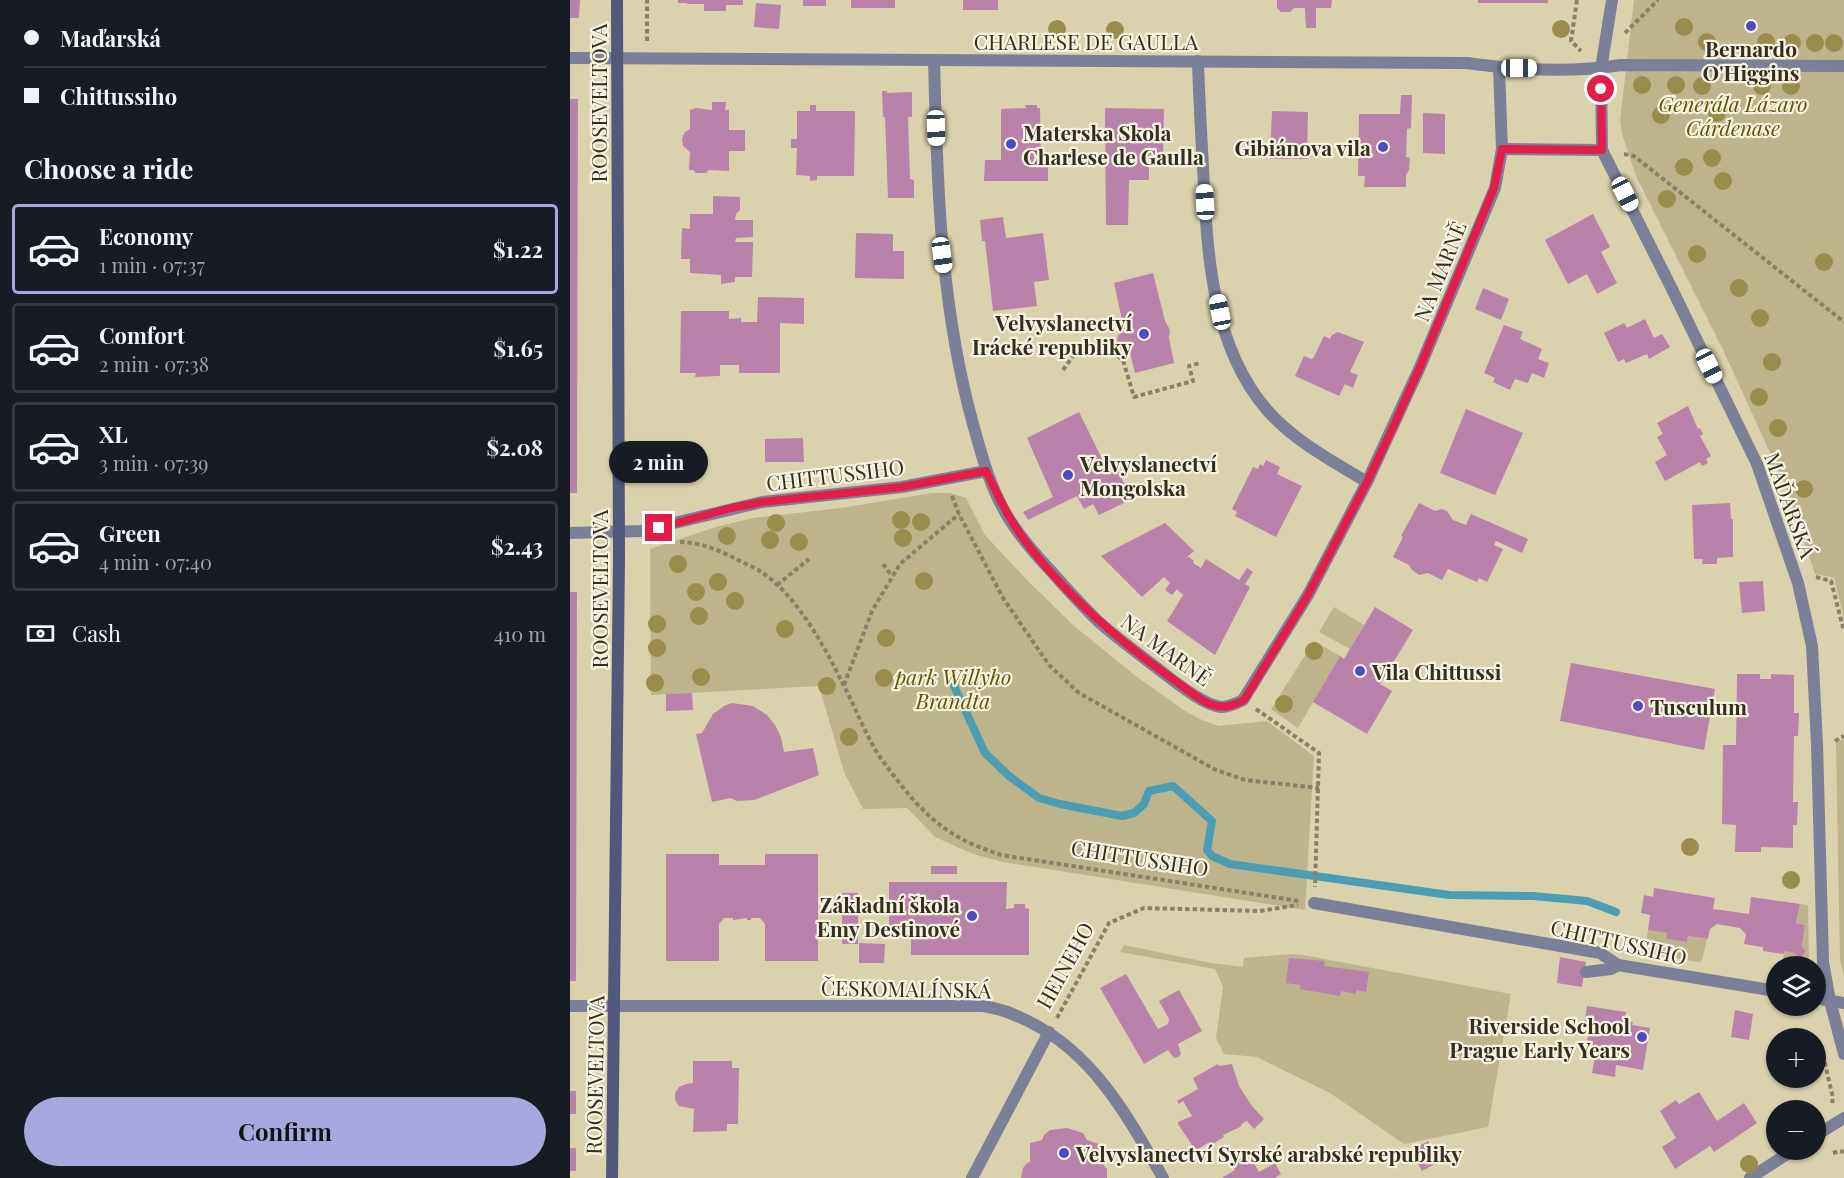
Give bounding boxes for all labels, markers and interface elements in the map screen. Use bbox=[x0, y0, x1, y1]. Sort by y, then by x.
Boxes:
marker: Bernardo O'Higgins bbox=[1744, 19, 1758, 33]
text: Maďarská bbox=[60, 23, 161, 53]
street label: ROOSEVELTOVA bbox=[584, 23, 612, 183]
street label: CHARLESE DE GAULLA bbox=[974, 27, 1199, 55]
place label: Bernardo O'Higgins bbox=[1703, 34, 1799, 86]
car bbox=[1501, 59, 1537, 77]
route start bbox=[1587, 75, 1614, 102]
text: Chittussiho bbox=[60, 81, 177, 111]
park label: Generála Lázaro Cárdenase bbox=[1658, 89, 1808, 141]
car bbox=[926, 110, 946, 146]
place label: Materska Skola Charlese de Gaulla bbox=[1023, 118, 1204, 170]
place label: Gibiánova vila bbox=[1234, 133, 1371, 161]
marker: Materska Skola Charlese de Gaulla bbox=[1004, 137, 1018, 151]
marker: Gibiánova vila bbox=[1376, 140, 1390, 154]
text: Choose a ride bbox=[24, 150, 193, 186]
car bbox=[1609, 174, 1641, 214]
car bbox=[1195, 184, 1215, 220]
street label: NA MARNĚ bbox=[1406, 217, 1472, 325]
text: Economy bbox=[99, 221, 193, 251]
icon: car bbox=[27, 222, 81, 276]
text: $1.22 bbox=[493, 234, 543, 264]
car bbox=[931, 236, 953, 274]
text: 1 min · 07:37 bbox=[99, 251, 205, 278]
car bbox=[1208, 293, 1232, 331]
place label: Velvyslanectví Irácké republiky bbox=[972, 308, 1132, 360]
text: Comfort bbox=[99, 320, 185, 350]
icon: car bbox=[27, 321, 81, 375]
marker: Velvyslanectví Irácké republiky bbox=[1137, 327, 1151, 341]
text: $1.65 bbox=[494, 333, 543, 363]
car bbox=[1693, 346, 1725, 386]
text: 2 min · 07:38 bbox=[99, 350, 209, 377]
text: XL bbox=[99, 419, 128, 449]
icon: car bbox=[27, 420, 81, 474]
text: $2.08 bbox=[486, 432, 543, 462]
callout: 2 min bbox=[610, 441, 708, 483]
text: 2 min bbox=[633, 448, 684, 475]
street label: MAĎARSKÁ bbox=[1759, 448, 1823, 562]
text: 3 min · 07:39 bbox=[99, 449, 208, 476]
place label: Velvyslanectví Mongolska bbox=[1079, 449, 1217, 501]
street label: CHITTUSSIHO bbox=[764, 452, 906, 496]
marker: Velvyslanectví Mongolska bbox=[1061, 468, 1075, 482]
street label: ROOSEVELTOVA bbox=[585, 509, 613, 669]
route end bbox=[645, 514, 672, 541]
text: Green bbox=[99, 518, 161, 548]
icon: car bbox=[27, 519, 81, 573]
text: $2.43 bbox=[491, 531, 543, 561]
text: 4 min · 07:40 bbox=[99, 548, 212, 575]
street label: NA MARNĚ bbox=[1116, 607, 1218, 691]
icon: cash bbox=[24, 617, 57, 650]
text: Cash bbox=[72, 618, 121, 648]
text: 410 m bbox=[494, 620, 546, 647]
place label: Vila Chittussi bbox=[1371, 657, 1502, 685]
park label: park Willyho Brandta bbox=[893, 662, 1011, 714]
marker: Vila Chittussi bbox=[1353, 664, 1367, 678]
place label: Tusculum bbox=[1650, 692, 1747, 720]
marker: Tusculum bbox=[1631, 699, 1645, 713]
street label: CHITTUSSIHO bbox=[1069, 832, 1211, 882]
place label: Základní škola Emy Destinové bbox=[817, 890, 960, 942]
marker: Základní škola Emy Destinové bbox=[965, 909, 979, 923]
street label: CHITTUSSIHO bbox=[1548, 912, 1690, 970]
street label: HEINEHO bbox=[1029, 917, 1099, 1013]
map controls bbox=[1766, 956, 1826, 1160]
button: layers bbox=[1766, 956, 1826, 1016]
street label: ČESKOMALÍNSKÁ bbox=[821, 973, 992, 1003]
street label: ROOSEVELTOVA bbox=[579, 994, 609, 1155]
place label: Riverside School Prague Early Years bbox=[1449, 1011, 1630, 1063]
button: + bbox=[1766, 1028, 1826, 1088]
marker: Riverside School Prague Early Years bbox=[1635, 1030, 1649, 1044]
button: Confirm bbox=[24, 1097, 546, 1166]
button: − bbox=[1766, 1100, 1826, 1160]
place label: Velvyslanectví Syrské arabské republiky bbox=[1075, 1139, 1462, 1167]
marker: Velvyslanectví Syrské arabské republiky bbox=[1057, 1146, 1071, 1160]

